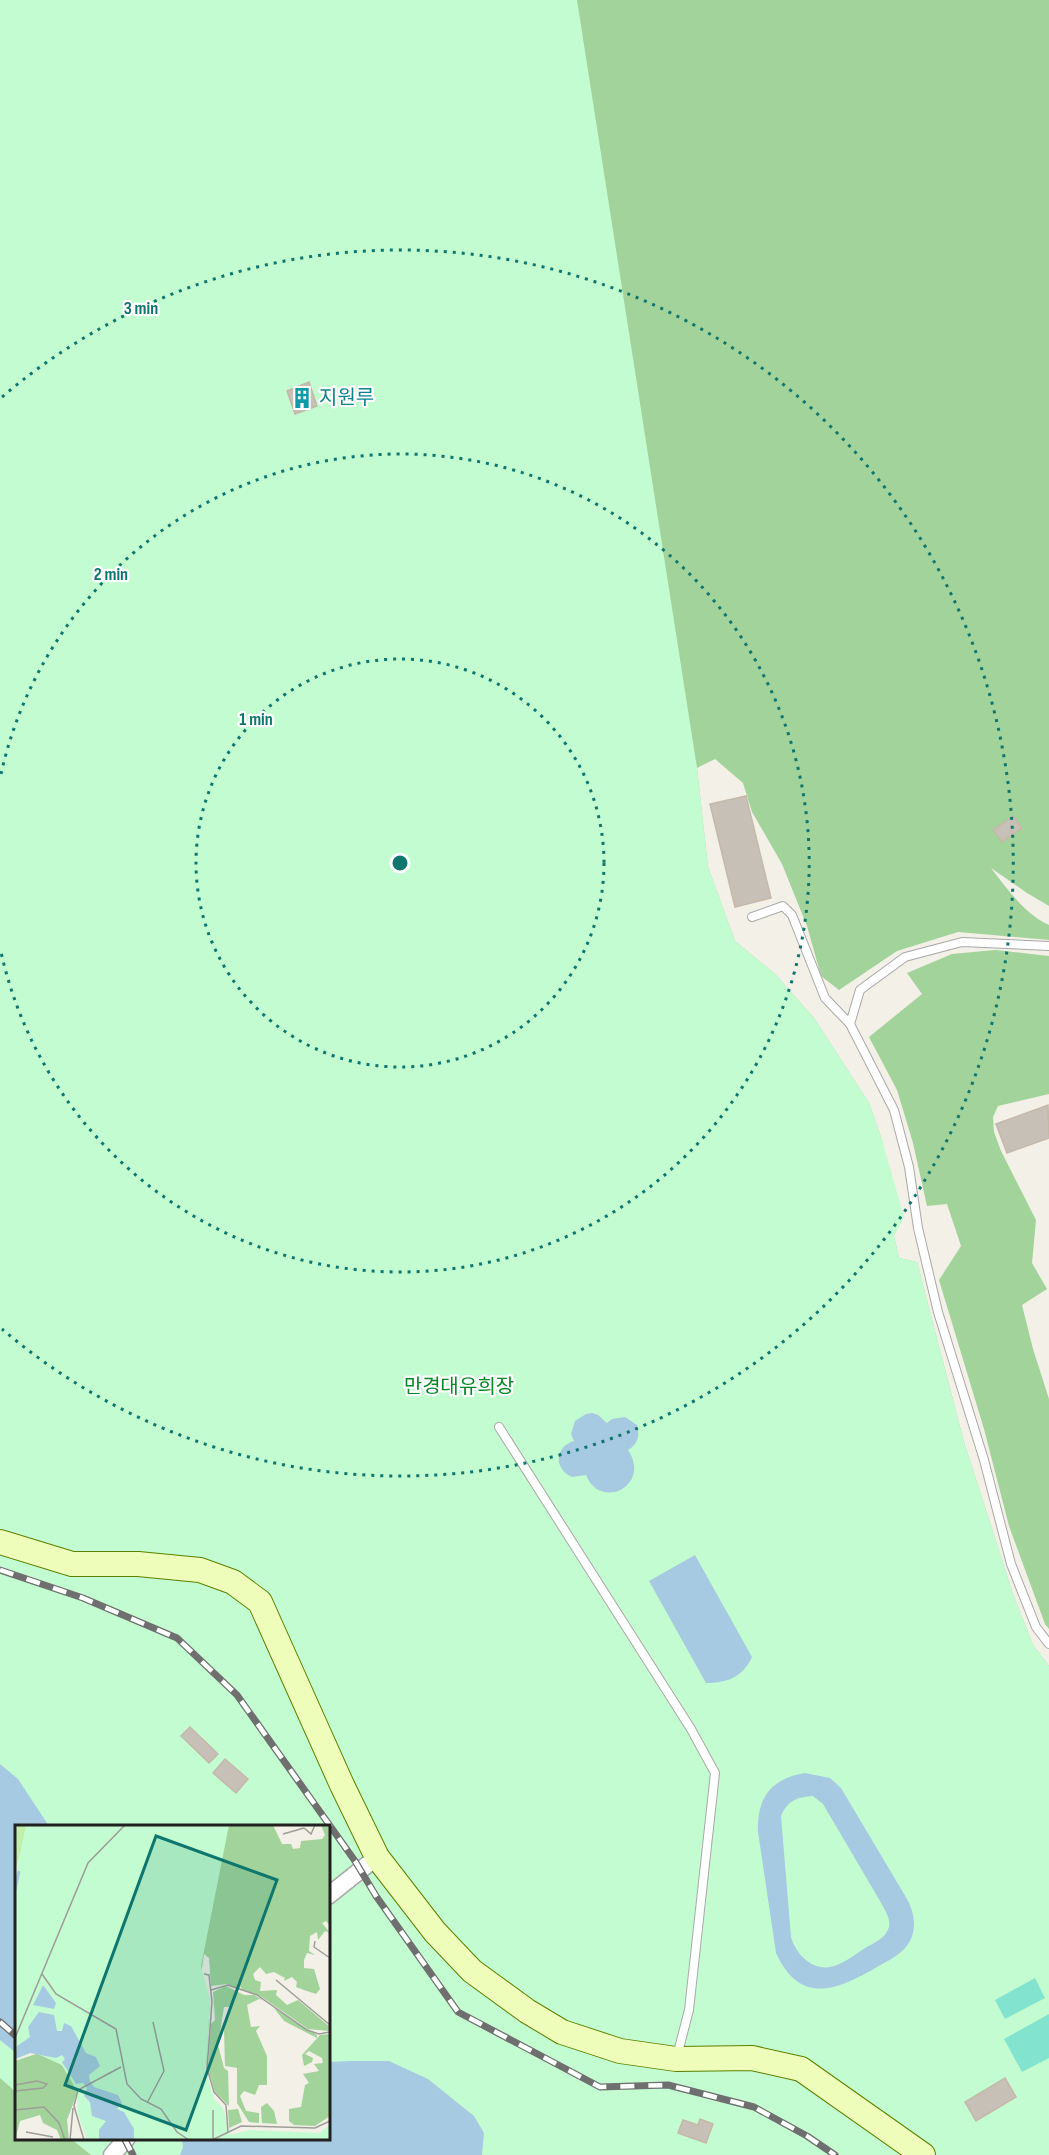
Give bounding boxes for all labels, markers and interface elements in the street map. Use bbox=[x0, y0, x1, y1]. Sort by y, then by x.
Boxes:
text: 3 min bbox=[124, 298, 158, 319]
building icon: 지원루 bbox=[290, 386, 314, 410]
place label: 지원루 bbox=[319, 386, 374, 410]
text: 2 min bbox=[94, 564, 128, 585]
text: 1 min bbox=[239, 709, 273, 730]
centre of rings bbox=[390, 853, 410, 873]
park label: 만경대유희장 bbox=[404, 1375, 514, 1399]
inset map bbox=[15, 1825, 330, 2140]

